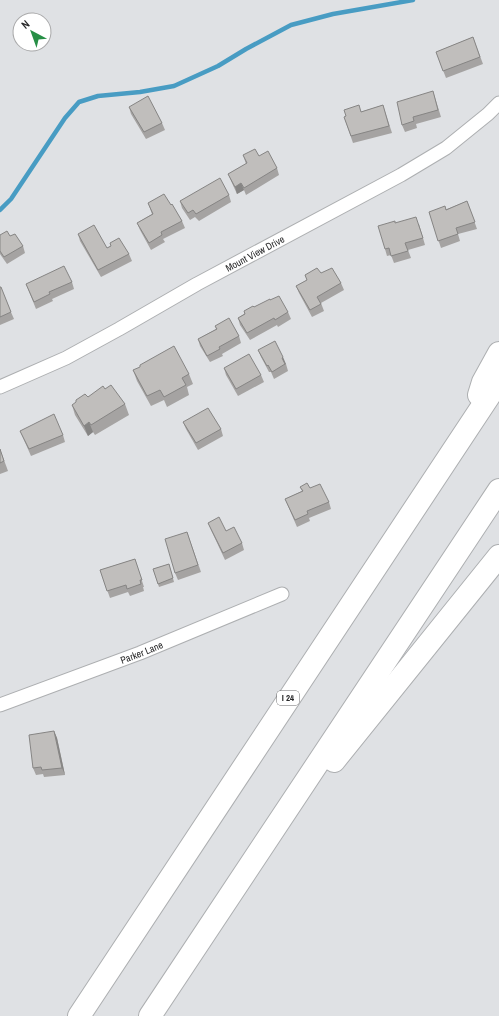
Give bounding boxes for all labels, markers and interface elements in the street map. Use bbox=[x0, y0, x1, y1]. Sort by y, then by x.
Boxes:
north arrow bbox=[12, 12, 52, 52]
text: N bbox=[18, 17, 32, 32]
street label: Mount View Drive bbox=[223, 232, 287, 275]
street label: Parker Lane bbox=[119, 638, 165, 667]
road number: I 24 bbox=[277, 691, 299, 705]

